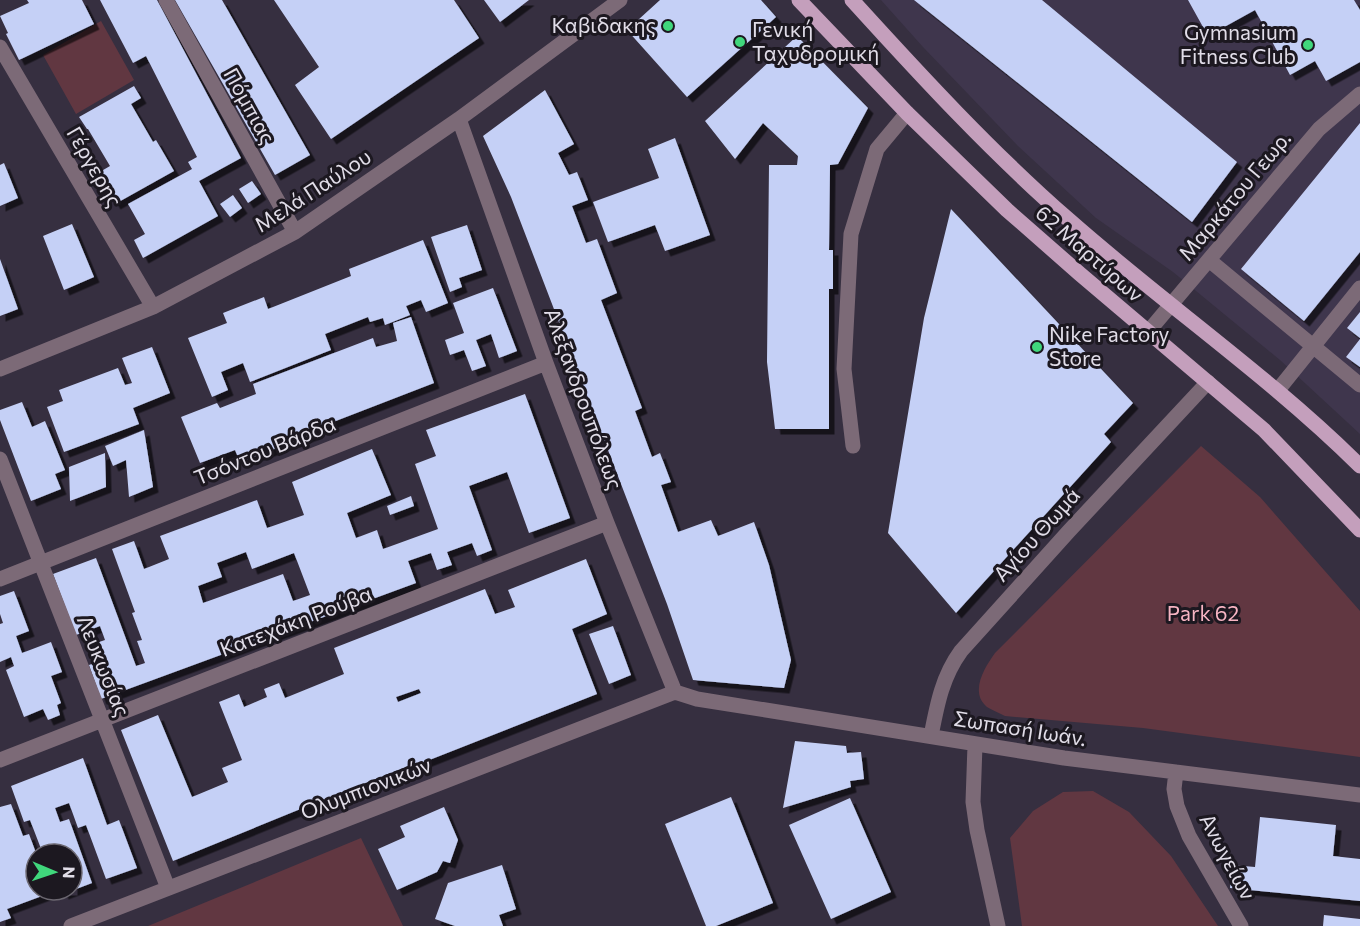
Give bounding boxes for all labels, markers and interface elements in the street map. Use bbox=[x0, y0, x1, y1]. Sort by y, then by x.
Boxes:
place label: Καβιδακης bbox=[551, 12, 656, 37]
place label: Γενική Ταχυδρομική bbox=[752, 16, 879, 65]
marker: Καβιδακης bbox=[661, 19, 675, 33]
place label: Gymnasium Fitness Club bbox=[1180, 19, 1296, 68]
marker: Γενική Ταχυδρομική bbox=[733, 35, 747, 49]
marker: Gymnasium Fitness Club bbox=[1301, 38, 1315, 52]
street label: Πόμπιας bbox=[219, 63, 281, 148]
street label: Γέργερης bbox=[62, 122, 128, 211]
street label: Μαρκάτου Γεωρ. bbox=[1173, 125, 1295, 265]
street label: Μελά Παύλου bbox=[249, 143, 375, 237]
street label: 62 Μαρτύρων bbox=[1031, 199, 1149, 307]
street label: Αλεξανδρουπόλεως bbox=[540, 304, 629, 493]
place label: Nike Factory Store bbox=[1049, 321, 1170, 370]
marker: Nike Factory Store bbox=[1030, 340, 1044, 354]
street label: Τσόντου Βάρδα bbox=[190, 410, 339, 489]
street label: Αγίου Θωμά bbox=[987, 482, 1084, 586]
street label: Κατεχάκη Ρούβα bbox=[216, 580, 375, 661]
park label: Park 62 bbox=[1167, 600, 1239, 625]
street label: Λευκωσίας bbox=[73, 611, 136, 720]
street label: Σωπασή Ιωάν. bbox=[952, 705, 1088, 750]
street label: Ολυμπιονικών bbox=[297, 751, 435, 824]
street label: Ανωγείων bbox=[1195, 809, 1262, 904]
north arrow bbox=[24, 842, 84, 902]
text: N bbox=[60, 866, 79, 879]

